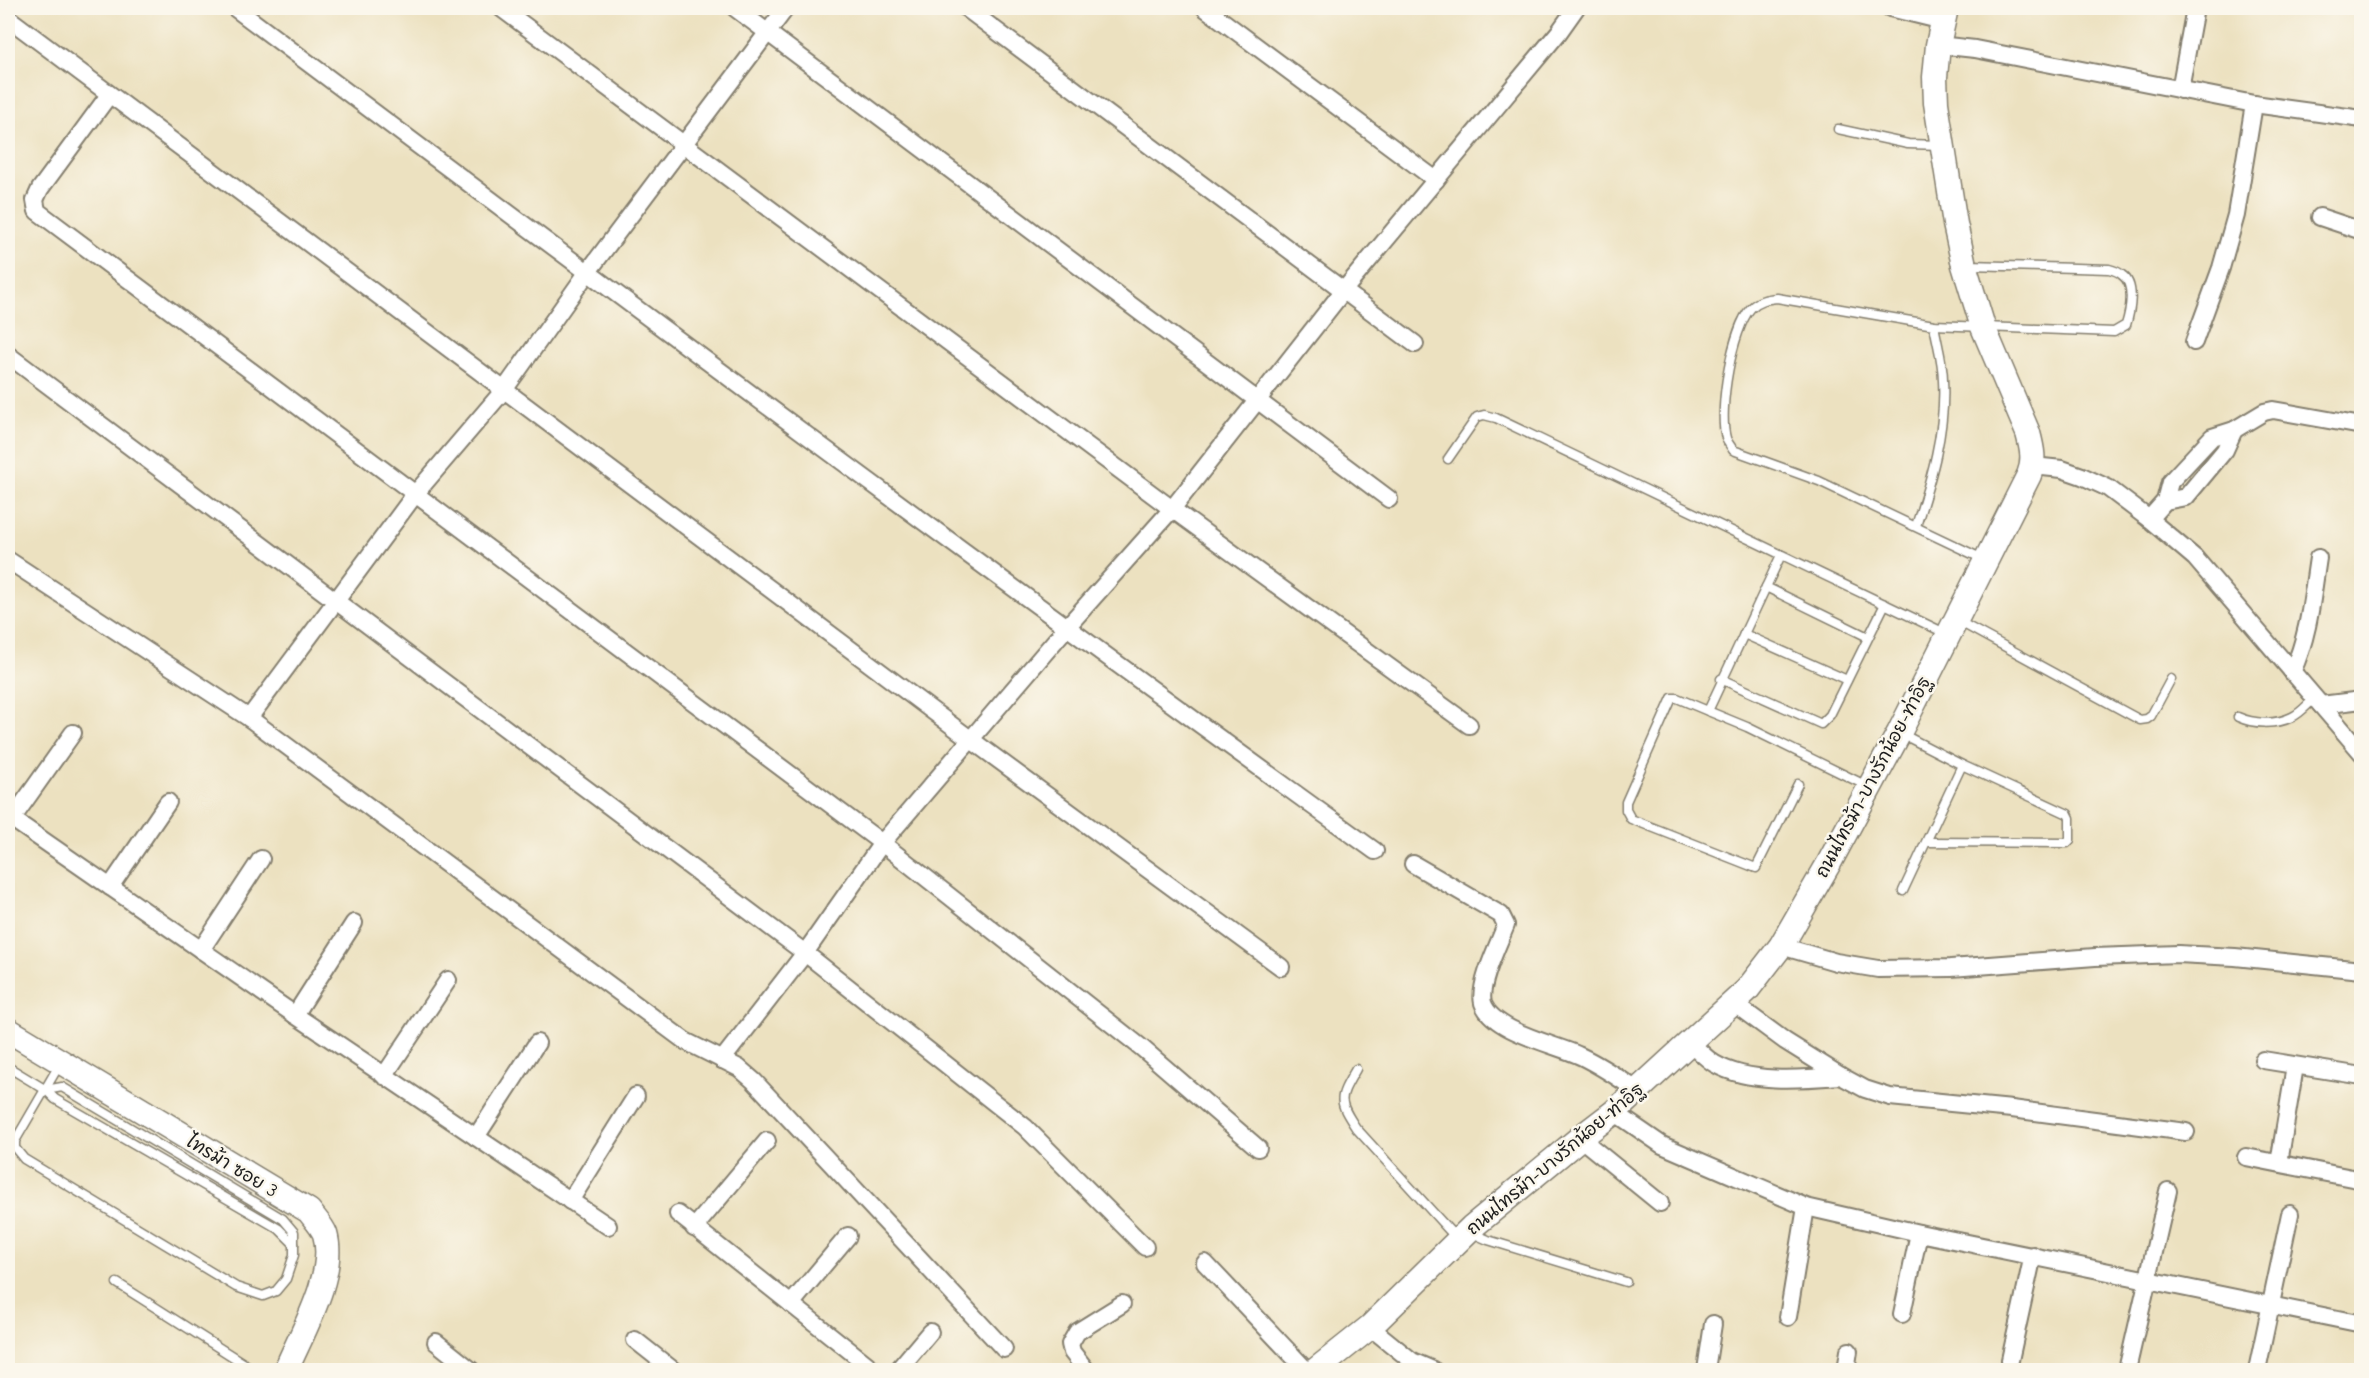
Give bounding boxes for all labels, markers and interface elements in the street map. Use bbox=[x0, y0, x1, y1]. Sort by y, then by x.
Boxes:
street label: ถนนไทรม้า-บางรักน้อย-ท่าอิฐ bbox=[1809, 672, 1936, 882]
street label: ถนนไทรม้า-บางรักน้อย-ท่าอิฐ bbox=[1461, 1077, 1649, 1240]
street label: ไทรม้า ซอย 3 bbox=[181, 1128, 283, 1202]

